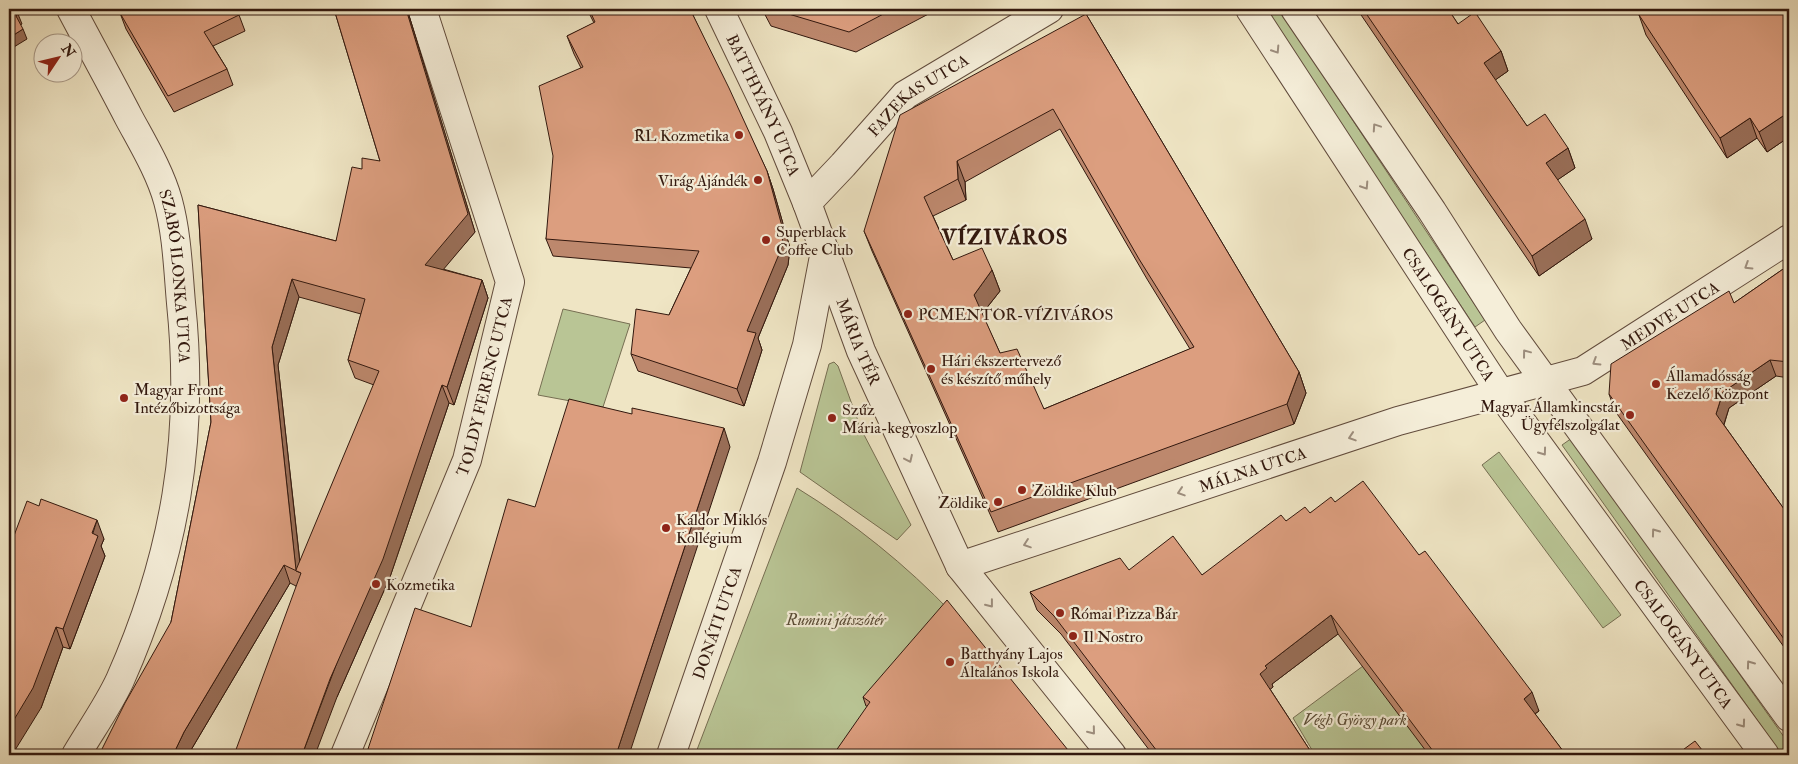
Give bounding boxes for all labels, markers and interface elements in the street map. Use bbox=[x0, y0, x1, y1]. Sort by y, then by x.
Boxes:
street label: BATTHYÁNY UTCA bbox=[722, 31, 804, 179]
north arrow bbox=[32, 32, 82, 82]
text: N bbox=[57, 40, 79, 61]
one-way arrow bbox=[1270, 44, 1280, 53]
street label: FAZEKAS UTCA bbox=[864, 50, 973, 141]
one-way arrow bbox=[1372, 124, 1382, 133]
place label: RL Kozmetika bbox=[634, 126, 729, 146]
marker: RL Kozmetika bbox=[733, 129, 745, 141]
place label: Virág Ajándék bbox=[658, 171, 748, 191]
marker: Virág Ajándék bbox=[752, 174, 764, 186]
one-way arrow bbox=[1359, 180, 1368, 189]
street label: SZABÓ ILONKA UTCA bbox=[154, 187, 194, 363]
place label: Superblack Coffee Club bbox=[776, 222, 853, 260]
district label: VÍZIVÁROS bbox=[941, 224, 1069, 251]
marker: Superblack Coffee Club bbox=[760, 234, 772, 246]
street label: CSALOGÁNY UTCA bbox=[1397, 244, 1499, 385]
one-way arrow bbox=[1744, 259, 1753, 269]
street label: MEDVE UTCA bbox=[1617, 277, 1723, 355]
street label: TOLDY FERENC UTCA bbox=[452, 295, 517, 479]
street label: MÁRIA TÉR bbox=[832, 296, 885, 389]
place label: PCMENTOR-VÍZIVÁROS bbox=[918, 304, 1113, 325]
marker: PCMENTOR-VÍZIVÁROS bbox=[902, 308, 914, 320]
one-way arrow bbox=[1523, 350, 1531, 359]
place label: Hári ékszertervező és készítő műhely bbox=[941, 351, 1062, 389]
one-way arrow bbox=[1593, 356, 1602, 365]
marker: Hári ékszertervező és készítő műhely bbox=[925, 363, 937, 375]
place label: Államadósság Kezelő Központ bbox=[1665, 365, 1769, 405]
marker: Államadósság Kezelő Központ bbox=[1650, 378, 1662, 390]
place label: Magyar Front Intézőbizottsága bbox=[134, 380, 241, 418]
marker: Magyar Front Intézőbizottsága bbox=[118, 392, 130, 404]
place label: Magyar Államkincstár Ügyfélszolgálat bbox=[1480, 396, 1620, 435]
place label: Szűz Mária-kegyoszlop bbox=[842, 400, 957, 439]
marker: Magyar Államkincstár Ügyfélszolgálat bbox=[1624, 409, 1636, 421]
marker: Szűz Mária-kegyoszlop bbox=[826, 412, 838, 424]
one-way arrow bbox=[1348, 431, 1357, 441]
street label: MÁLNA UTCA bbox=[1196, 443, 1309, 497]
one-way arrow bbox=[1537, 446, 1546, 456]
one-way arrow bbox=[903, 454, 913, 463]
place label: Zöldike Klub bbox=[1032, 481, 1117, 501]
marker: Zöldike Klub bbox=[1016, 484, 1028, 496]
one-way arrow bbox=[1177, 486, 1186, 496]
place label: Zöldike bbox=[938, 493, 988, 513]
marker: Zöldike bbox=[992, 496, 1004, 508]
place label: Káldor Miklós Kollégium bbox=[676, 510, 767, 548]
marker: Káldor Miklós Kollégium bbox=[660, 522, 672, 534]
one-way arrow bbox=[1652, 528, 1661, 538]
one-way arrow bbox=[1023, 538, 1032, 548]
street label: DONÁTI UTCA bbox=[689, 564, 746, 682]
place label: Kozmetika bbox=[386, 575, 455, 595]
street label: CSALOGÁNY UTCA bbox=[1629, 576, 1737, 713]
marker: Kozmetika bbox=[370, 578, 382, 590]
one-way arrow bbox=[984, 598, 993, 608]
place label: Római Pizza Bár bbox=[1070, 604, 1178, 624]
marker: Római Pizza Bár bbox=[1054, 607, 1066, 619]
park label: Rumini játszótér bbox=[785, 610, 887, 630]
place label: Il Nostro bbox=[1083, 627, 1143, 647]
marker: Il Nostro bbox=[1067, 630, 1079, 642]
place label: Batthyány Lajos Általános Iskola bbox=[959, 644, 1063, 682]
marker: Batthyány Lajos Általános Iskola bbox=[944, 656, 956, 668]
one-way arrow bbox=[1748, 661, 1756, 670]
park label: Végh György park bbox=[1303, 710, 1407, 730]
one-way arrow bbox=[1736, 718, 1745, 728]
one-way arrow bbox=[1086, 725, 1095, 734]

